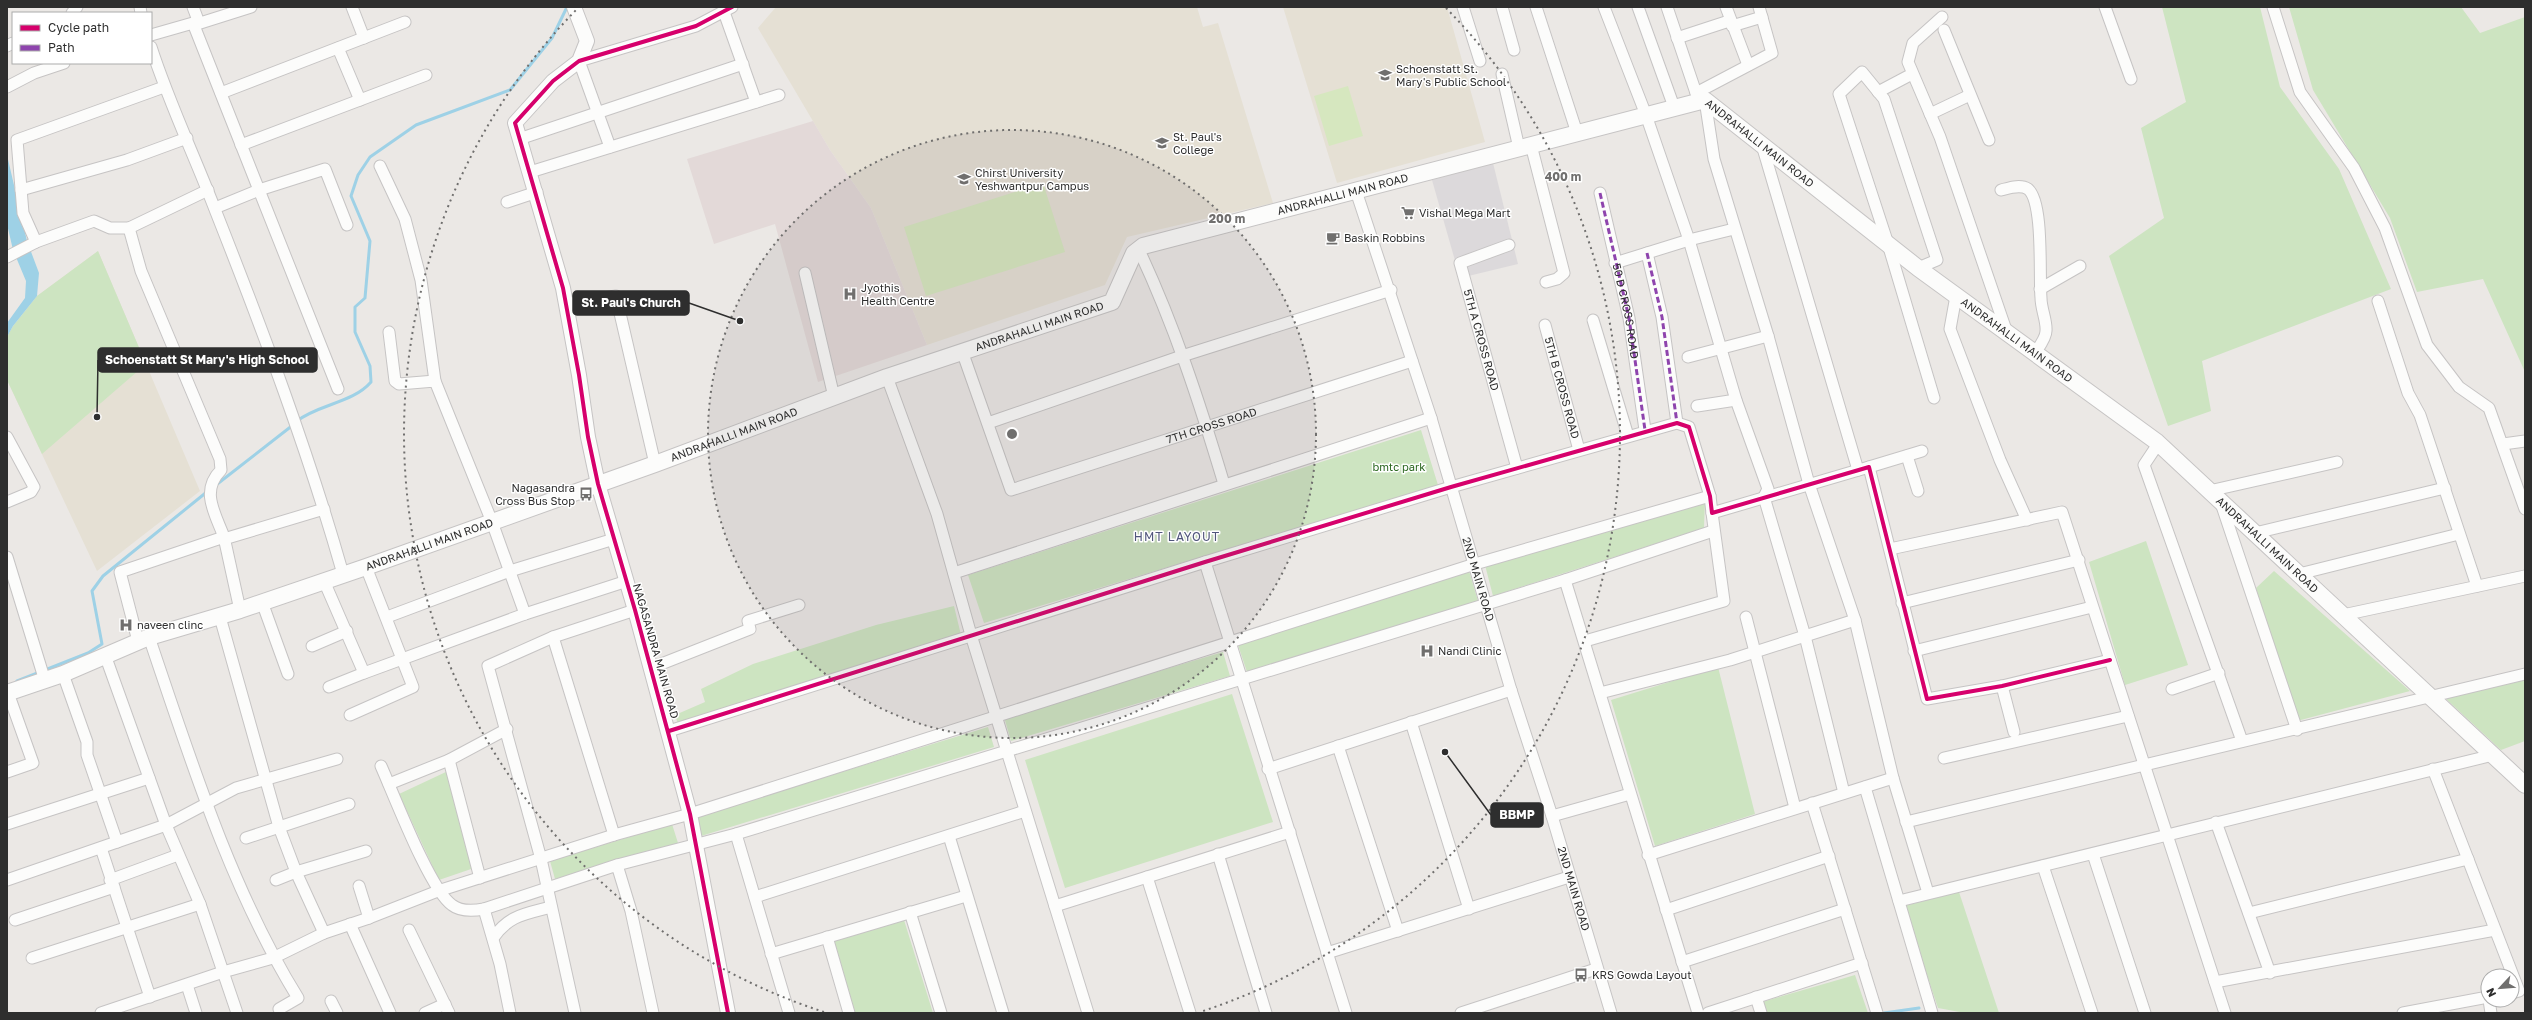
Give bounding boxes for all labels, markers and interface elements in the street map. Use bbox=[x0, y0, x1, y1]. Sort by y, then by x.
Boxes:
legend bbox=[12, 12, 152, 64]
text: Cycle path bbox=[48, 20, 109, 35]
text: Path bbox=[48, 40, 75, 55]
place label: Schoenstatt St. Mary's Public School bbox=[1396, 62, 1507, 88]
school or university icon: Schoenstatt St. Mary's Public School bbox=[1377, 67, 1393, 83]
street label: ANDRAHALLI MAIN ROAD bbox=[1703, 96, 1817, 190]
place label: St. Paul's College bbox=[1173, 130, 1222, 156]
school or university icon: St. Paul's College bbox=[1154, 135, 1170, 151]
place label: Chirst University Yeshwantpur Campus bbox=[975, 166, 1089, 192]
text: 400 m bbox=[1545, 169, 1581, 184]
street label: ANDRAHALLI MAIN ROAD bbox=[1276, 170, 1410, 217]
school or university icon: Chirst University Yeshwantpur Campus bbox=[956, 171, 972, 187]
supermarket icon: Vishal Mega Mart bbox=[1400, 205, 1416, 221]
place label: Vishal Mega Mart bbox=[1419, 206, 1511, 219]
text: 200 m bbox=[1209, 211, 1245, 226]
cafe icon: Baskin Robbins bbox=[1325, 230, 1341, 246]
place label: Baskin Robbins bbox=[1344, 231, 1425, 244]
street label: 50 D CROSS ROAD bbox=[1611, 262, 1642, 360]
place label: Jyothis Health Centre bbox=[861, 281, 935, 307]
hospital icon: Jyothis Health Centre bbox=[842, 286, 858, 302]
street label: 5TH A CROSS ROAD bbox=[1462, 287, 1502, 392]
callout: St. Paul's Church bbox=[573, 291, 689, 315]
text: St. Paul's Church bbox=[581, 295, 681, 310]
street label: ANDRAHALLI MAIN ROAD bbox=[1959, 295, 2076, 385]
street label: ANDRAHALLI MAIN ROAD bbox=[973, 298, 1105, 353]
street label: 5TH B CROSS ROAD bbox=[1543, 335, 1583, 440]
callout: Schoenstatt St Mary's High School bbox=[98, 348, 317, 372]
text: Schoenstatt St Mary's High School bbox=[105, 352, 309, 367]
street label: ANDRAHALLI MAIN ROAD bbox=[668, 404, 799, 464]
street label: 7TH CROSS ROAD bbox=[1164, 404, 1258, 446]
centre of rings bbox=[1005, 427, 1019, 441]
park label: bmtc park bbox=[1372, 460, 1426, 473]
place label: Nagasandra Cross Bus Stop bbox=[495, 481, 575, 507]
bus stop icon: Nagasandra Cross Bus Stop bbox=[578, 486, 594, 502]
street label: ANDRAHALLI MAIN ROAD bbox=[2214, 494, 2322, 595]
street label: ANDRAHALLI MAIN ROAD bbox=[363, 515, 495, 573]
district label: HMT LAYOUT bbox=[1134, 529, 1220, 544]
street label: 2ND MAIN ROAD bbox=[1460, 535, 1497, 623]
street label: NAGASANDRA MAIN ROAD bbox=[631, 582, 682, 720]
hospital icon: naveen clinc bbox=[118, 617, 134, 633]
place label: naveen clinc bbox=[137, 618, 203, 631]
hospital icon: Nandi Clinic bbox=[1419, 643, 1435, 659]
place label: Nandi Clinic bbox=[1438, 644, 1501, 657]
callout: BBMP bbox=[1491, 803, 1543, 827]
text: BBMP bbox=[1499, 807, 1535, 822]
street label: 2ND MAIN ROAD bbox=[1556, 845, 1593, 932]
bus stop icon: KRS Gowda Layout bbox=[1573, 967, 1589, 983]
place label: KRS Gowda Layout bbox=[1592, 968, 1692, 981]
north arrow bbox=[2480, 968, 2520, 1008]
text: N bbox=[2483, 986, 2498, 999]

